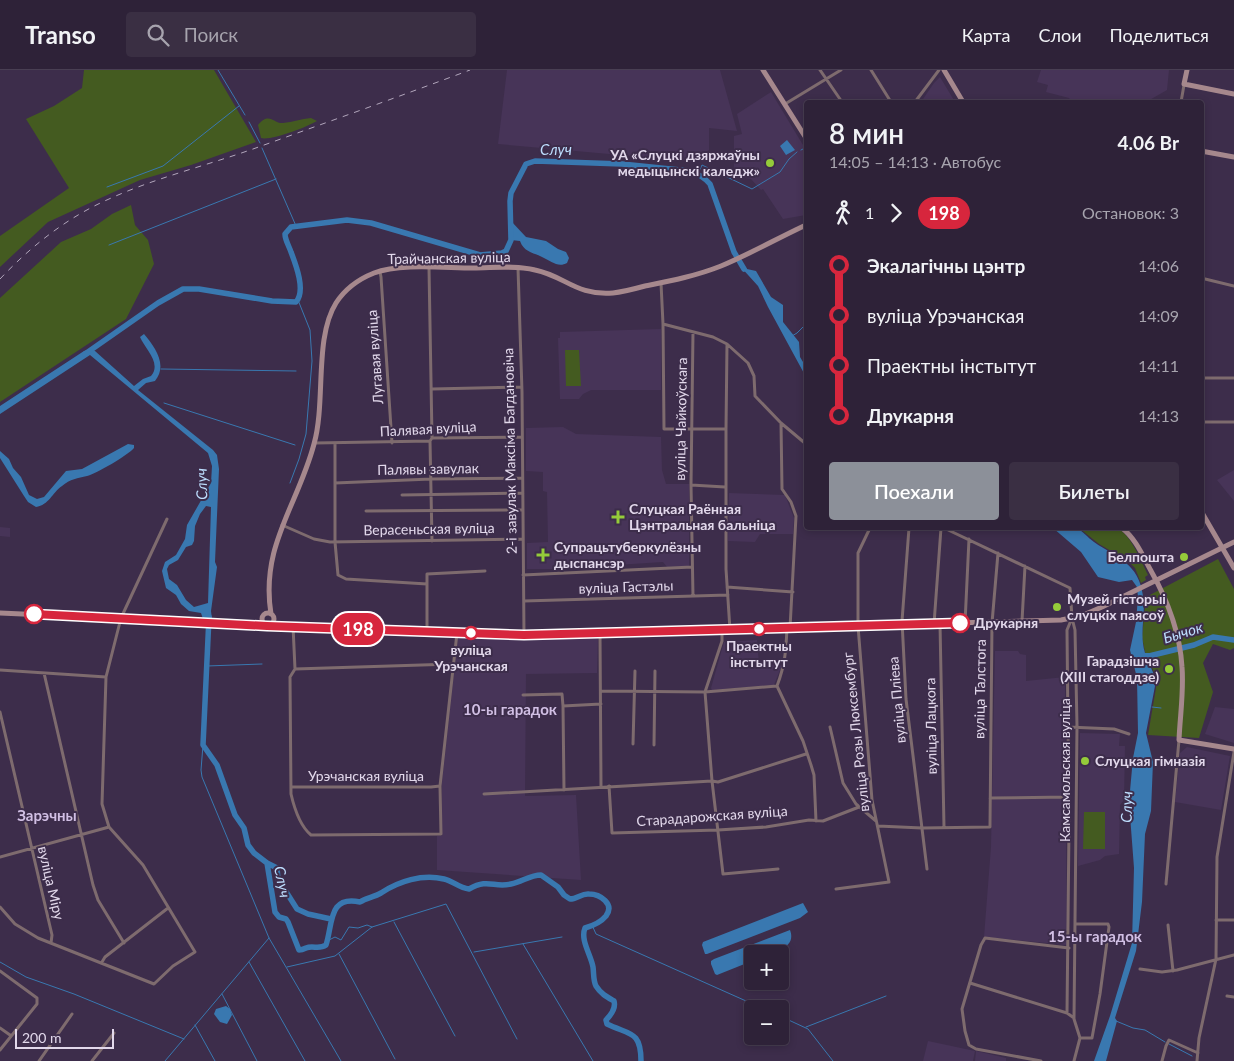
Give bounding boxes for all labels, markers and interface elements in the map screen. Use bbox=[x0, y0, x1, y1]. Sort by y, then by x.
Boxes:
search box bbox=[126, 12, 476, 57]
text: Transo bbox=[25, 20, 96, 49]
icon: search bbox=[144, 21, 172, 49]
text: Поиск bbox=[184, 23, 238, 46]
text: Карта bbox=[962, 24, 1010, 46]
text: Слои bbox=[1038, 24, 1082, 46]
text: Поделиться bbox=[1110, 24, 1209, 46]
text: 8 мин bbox=[829, 116, 904, 150]
text: 4.06 Br bbox=[1117, 131, 1179, 154]
water label: Случ bbox=[540, 140, 572, 158]
place label: УА «Слуцкі дзяржаўны медыцынскі каледж» bbox=[609, 146, 760, 179]
text: 14:05 – 14:13 · Автобус bbox=[829, 152, 1001, 171]
marker: УА «Слуцкі дзяржаўны медыцынскі каледж» bbox=[764, 157, 776, 169]
icon: walk bbox=[829, 199, 857, 227]
icon: forward bbox=[882, 199, 910, 227]
text: 198 bbox=[928, 202, 960, 224]
text: 1 bbox=[865, 203, 874, 222]
text: Остановок: 3 bbox=[1082, 203, 1179, 222]
street label: Трайчанская вуліца bbox=[387, 248, 511, 267]
text: Экалагічны цэнтр bbox=[867, 254, 1025, 277]
text: 14:06 bbox=[1138, 256, 1179, 275]
text: вуліца Урэчанская bbox=[867, 304, 1024, 327]
text: 14:09 bbox=[1138, 306, 1179, 325]
street label: Лугавая вуліца bbox=[363, 309, 386, 406]
street label: 2-і завулак Максіма Багдановіча bbox=[499, 348, 520, 554]
text: Праектны інстытут bbox=[867, 354, 1036, 377]
text: 14:11 bbox=[1138, 356, 1179, 375]
street label: вуліца Чайкоўскага bbox=[671, 357, 690, 481]
text: Друкарня bbox=[867, 404, 954, 427]
text: 14:13 bbox=[1138, 406, 1179, 425]
street label: Палявая вуліца bbox=[379, 417, 477, 440]
street label: Палявы завулак bbox=[377, 459, 480, 478]
button: Поехали bbox=[829, 462, 999, 520]
button: Билеты bbox=[1009, 462, 1179, 520]
water label: Случ bbox=[192, 468, 210, 500]
place label: Слуцкая Раённая Цэнтральная бальніца bbox=[629, 500, 776, 533]
marker: Слуцкая Раённая Цэнтральная бальніца bbox=[611, 510, 625, 524]
street label: Верасеньская вуліца bbox=[363, 519, 495, 538]
place label: Супрацьтуберкулёзны дыспансэр bbox=[554, 538, 701, 571]
marker: Супрацьтуберкулёзны дыспансэр bbox=[536, 548, 550, 562]
place label: Белпошта bbox=[1107, 548, 1174, 565]
marker: Белпошта bbox=[1178, 551, 1190, 563]
street label: вуліца Гастэлы bbox=[578, 576, 674, 597]
place label: Музей гісторыі слуцкіх паясоў bbox=[1067, 590, 1166, 623]
marker: Музей гісторыі слуцкіх паясоў bbox=[1051, 601, 1063, 613]
unlabelled marker bbox=[24, 604, 44, 624]
line badge: 198 bbox=[329, 613, 387, 645]
marker: Друкарня bbox=[950, 613, 970, 633]
place label: Друкарня bbox=[974, 614, 1038, 631]
water label: Бычок bbox=[1161, 617, 1205, 647]
text: 198 bbox=[342, 618, 374, 640]
marker: Праектны інстытут bbox=[752, 622, 766, 636]
marker: вуліца Урэчанская bbox=[464, 626, 478, 640]
place label: Праектны інстытут bbox=[726, 637, 792, 670]
street label: вуліца Талстога bbox=[970, 639, 989, 739]
place label: вуліца Урэчанская bbox=[433, 641, 508, 674]
street label: вуліца Розы Люксембург bbox=[839, 651, 872, 813]
place label: Гарадзішча (XIII стагоддзе) bbox=[1060, 652, 1159, 685]
street label: вуліца Пліева bbox=[884, 656, 909, 744]
marker: Гарадзішча (XIII стагоддзе) bbox=[1163, 663, 1175, 675]
street label: вуліца Лацкога bbox=[921, 677, 940, 775]
street label: Камсамольская вуліца bbox=[1056, 698, 1073, 842]
district label: 10-ы гарадок bbox=[463, 700, 558, 718]
place label: Слуцкая гімназія bbox=[1095, 752, 1205, 769]
marker: Слуцкая гімназія bbox=[1079, 755, 1091, 767]
street label: Урэчанская вуліца bbox=[308, 767, 424, 784]
water label: Случ bbox=[1116, 791, 1136, 823]
street label: Старадарожская вуліца bbox=[636, 802, 788, 829]
district label: Зарэчны bbox=[17, 806, 77, 824]
street label: вуліца Міру bbox=[35, 844, 68, 922]
water label: Случ bbox=[271, 864, 295, 899]
district label: 15-ы гарадок bbox=[1048, 927, 1143, 945]
map controls bbox=[744, 945, 789, 1045]
button: + bbox=[744, 945, 789, 990]
button: − bbox=[744, 1000, 789, 1045]
scale bar bbox=[15, 1026, 114, 1049]
text: 200 m bbox=[22, 1029, 61, 1046]

